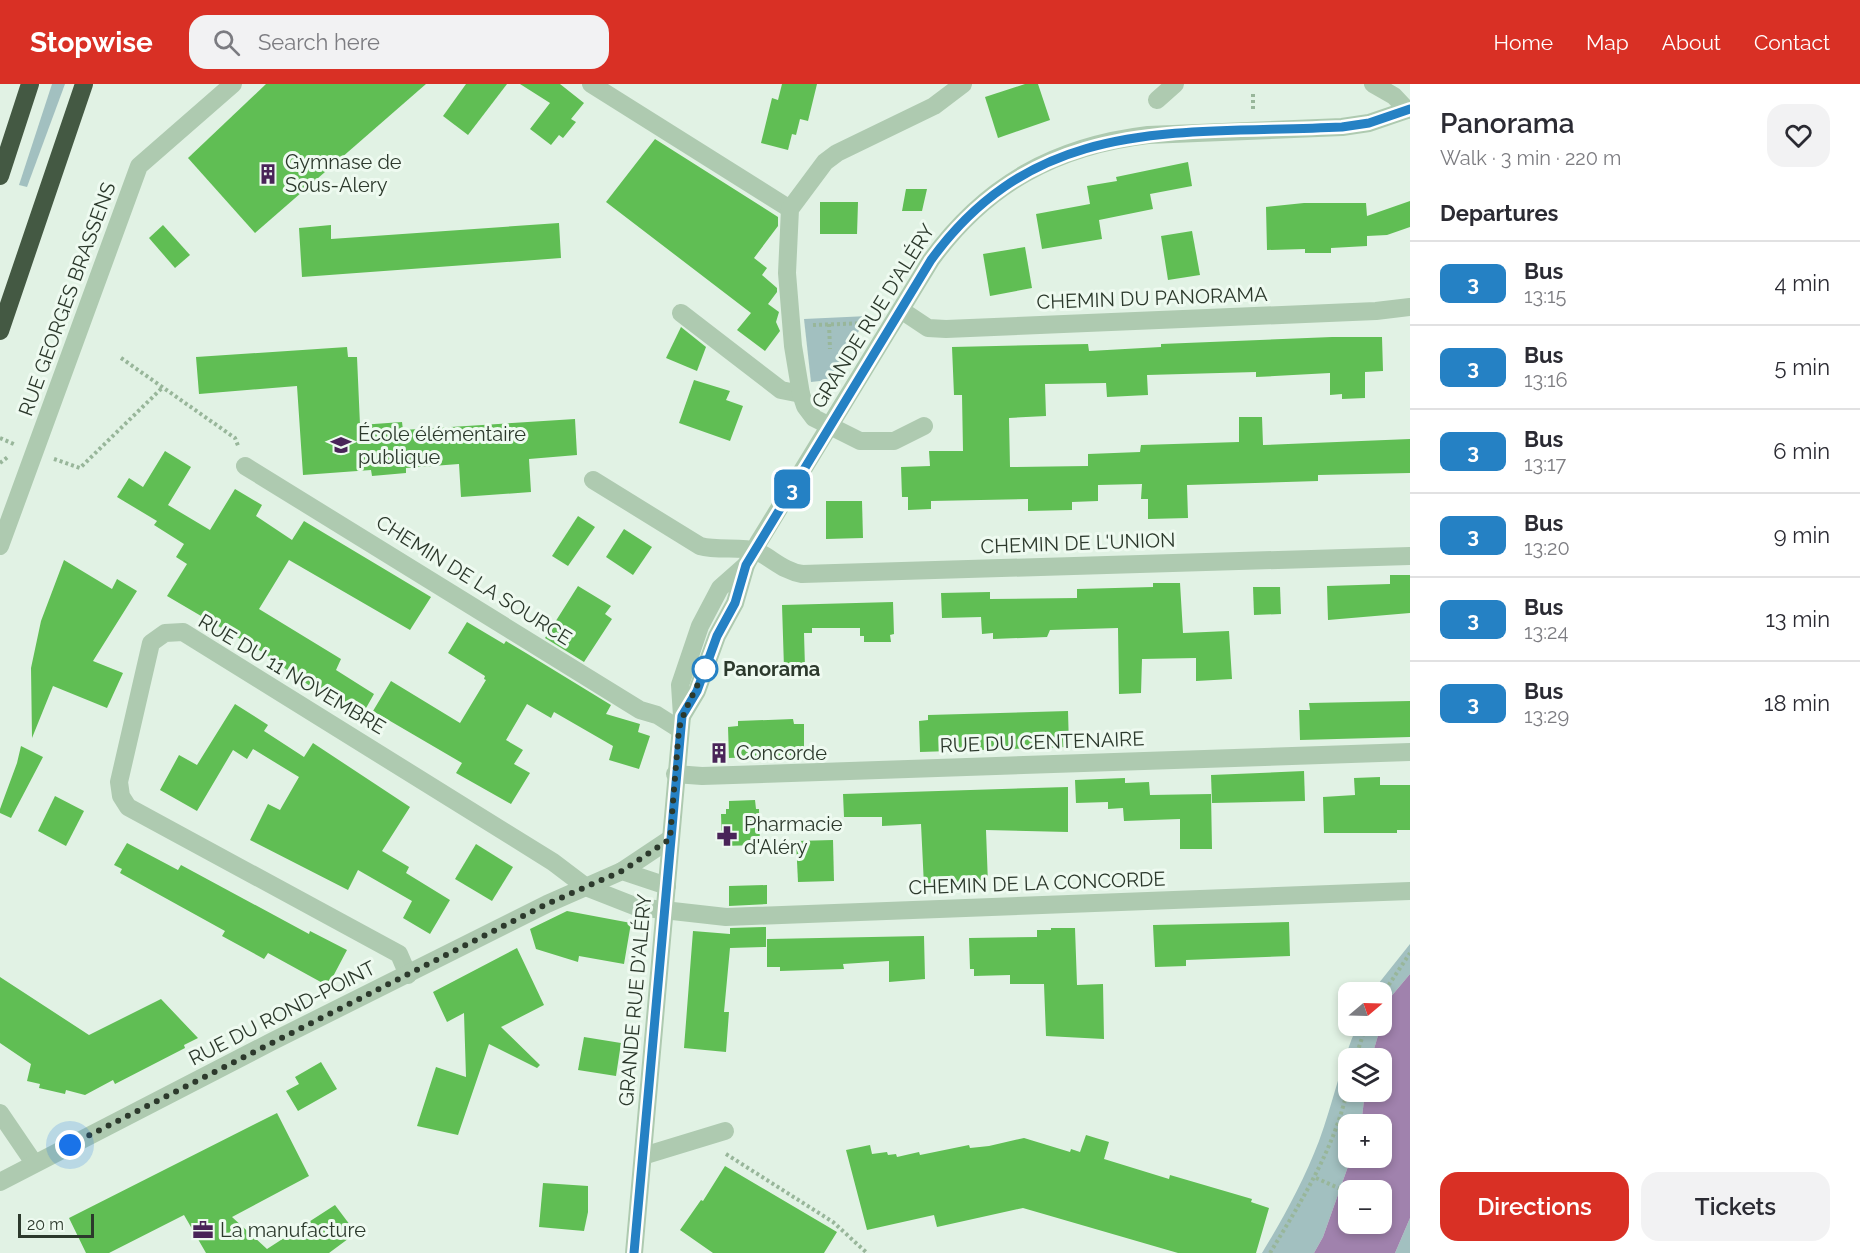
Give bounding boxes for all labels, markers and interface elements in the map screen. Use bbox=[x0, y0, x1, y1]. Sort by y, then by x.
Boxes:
search box bbox=[189, 15, 609, 69]
text: Stopwise bbox=[30, 26, 153, 59]
icon: search bbox=[210, 26, 243, 59]
text: Search here bbox=[258, 29, 380, 55]
text: Home bbox=[1494, 30, 1553, 55]
text: Map bbox=[1586, 30, 1629, 55]
text: About bbox=[1662, 30, 1721, 55]
text: Contact bbox=[1754, 30, 1830, 55]
button: heart bbox=[1767, 104, 1830, 167]
text: Panorama bbox=[1440, 107, 1575, 140]
text: Walk · 3 min · 220 m bbox=[1440, 146, 1622, 170]
place label: Gymnase de Sous-Alery bbox=[285, 150, 402, 197]
building icon: Gymnase de Sous-Alery bbox=[256, 162, 280, 186]
street label: RUE GEORGES BRASSENS bbox=[13, 179, 121, 419]
text: Departures bbox=[1440, 200, 1558, 226]
street label: GRANDE RUE D'ALÉRY bbox=[806, 219, 940, 413]
text: Bus bbox=[1524, 258, 1563, 284]
text: 4 min bbox=[1775, 270, 1830, 296]
text: 3 bbox=[1467, 271, 1479, 296]
street label: CHEMIN DU PANORAMA bbox=[1036, 282, 1268, 314]
text: 13:15 bbox=[1524, 284, 1566, 308]
text: Bus bbox=[1524, 342, 1563, 368]
text: 5 min bbox=[1775, 354, 1830, 380]
text: 3 bbox=[1467, 355, 1479, 380]
text: 13:16 bbox=[1524, 368, 1568, 392]
place label: École élémentaire publique bbox=[358, 422, 526, 469]
text: Bus bbox=[1524, 426, 1563, 452]
school or university icon: École élémentaire publique bbox=[329, 433, 353, 457]
text: 6 min bbox=[1773, 438, 1830, 464]
text: 3 bbox=[1467, 439, 1479, 464]
text: 13:17 bbox=[1524, 452, 1566, 476]
line badge: 3 bbox=[772, 470, 812, 508]
text: 3 bbox=[786, 477, 798, 502]
street label: CHEMIN DE LA SOURCE bbox=[372, 510, 576, 650]
text: Bus bbox=[1524, 510, 1563, 536]
text: 9 min bbox=[1774, 522, 1830, 548]
text: 3 bbox=[1467, 523, 1479, 548]
street label: CHEMIN DE L'UNION bbox=[980, 528, 1176, 558]
text: 13:20 bbox=[1524, 536, 1570, 560]
text: Bus bbox=[1524, 594, 1563, 620]
text: 13 min bbox=[1765, 606, 1830, 632]
text: 3 bbox=[1467, 607, 1479, 632]
street label: RUE DU 11 NOVEMBRE bbox=[194, 609, 390, 739]
text: 13:24 bbox=[1524, 620, 1568, 644]
marker: Panorama bbox=[692, 656, 718, 682]
place label: Panorama bbox=[723, 657, 820, 681]
text: Bus bbox=[1524, 678, 1563, 704]
text: 18 min bbox=[1764, 690, 1830, 716]
text: 3 bbox=[1467, 691, 1479, 716]
text: 13:29 bbox=[1524, 704, 1569, 728]
street label: RUE DU CENTENAIRE bbox=[939, 726, 1145, 758]
building icon: Concorde bbox=[707, 741, 731, 765]
place label: Concorde bbox=[736, 741, 827, 765]
place label: Pharmacie d'Aléry bbox=[744, 812, 843, 859]
pharmacy icon: Pharmacie d'Aléry bbox=[715, 824, 739, 848]
street label: CHEMIN DE LA CONCORDE bbox=[908, 867, 1166, 899]
street label: GRANDE RUE D'ALÉRY bbox=[614, 893, 656, 1107]
street label: RUE DU ROND-POINT bbox=[185, 955, 379, 1071]
north arrow bbox=[1338, 982, 1392, 1036]
map controls bbox=[1338, 982, 1392, 1234]
button: layers bbox=[1338, 1048, 1392, 1102]
button: + bbox=[1338, 1114, 1392, 1168]
your location bbox=[55, 1130, 85, 1160]
button: Directions bbox=[1440, 1172, 1629, 1241]
button: Tickets bbox=[1641, 1172, 1830, 1241]
button: − bbox=[1338, 1180, 1392, 1234]
scale bar bbox=[18, 1211, 94, 1238]
text: 20 m bbox=[27, 1215, 64, 1234]
office icon: La manufacture bbox=[191, 1218, 215, 1242]
place label: La manufacture bbox=[220, 1218, 366, 1242]

